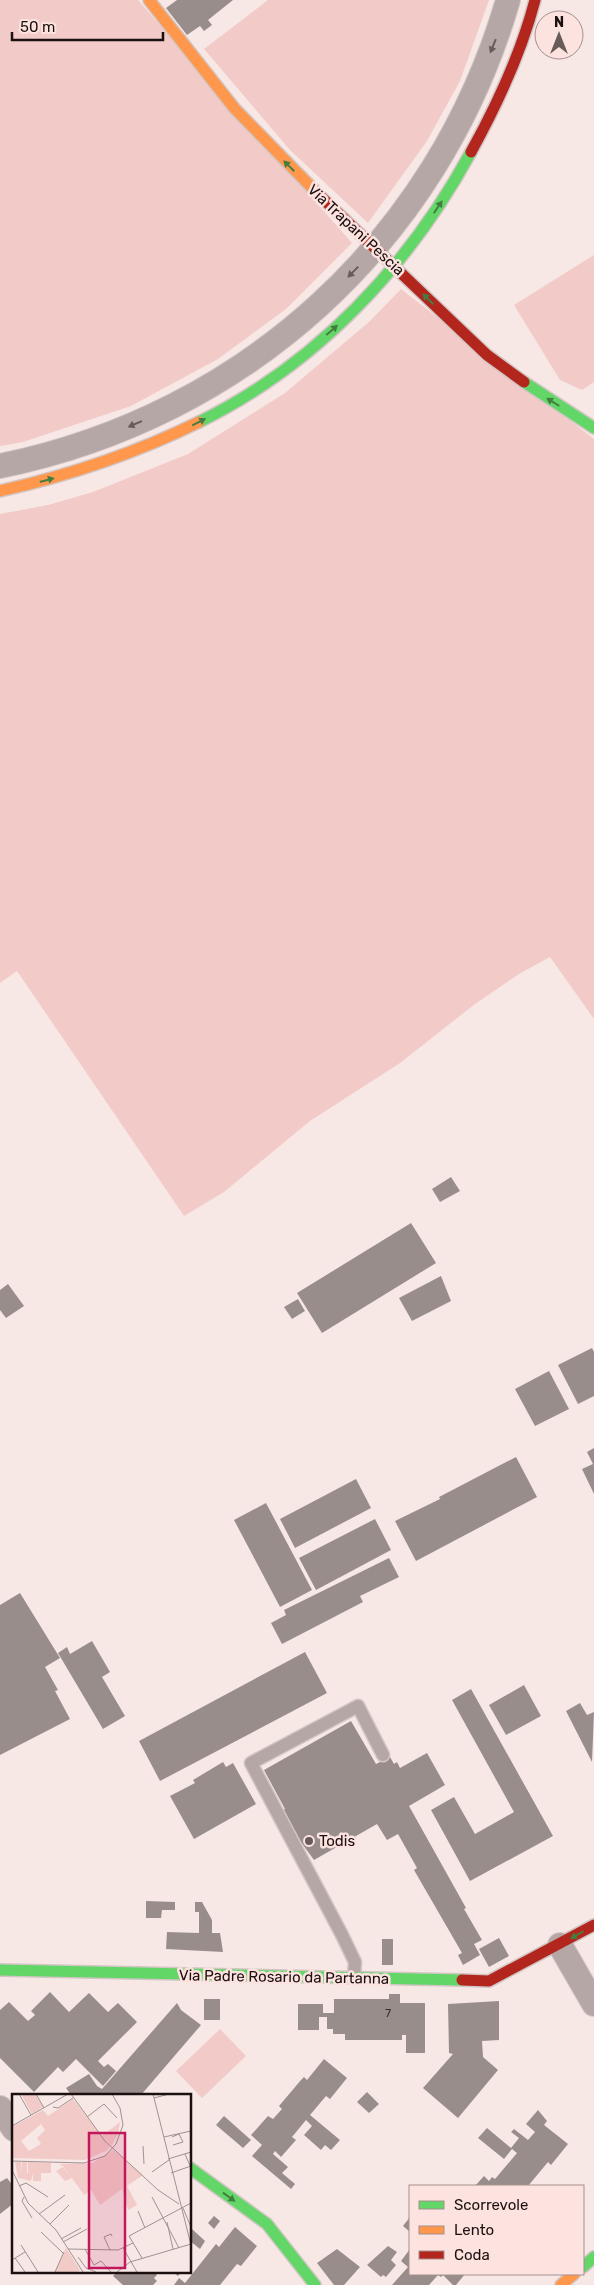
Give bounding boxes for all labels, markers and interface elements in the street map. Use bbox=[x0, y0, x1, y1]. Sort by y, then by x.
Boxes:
scale bar bbox=[12, 10, 164, 42]
north arrow bbox=[534, 10, 584, 60]
text: N bbox=[554, 14, 564, 31]
text: 50 m bbox=[20, 18, 55, 36]
one-way arrow bbox=[489, 39, 497, 54]
one-way arrow bbox=[283, 160, 295, 172]
street label: Via Trapani Pescia bbox=[304, 181, 408, 279]
one-way arrow bbox=[433, 201, 443, 214]
one-way arrow bbox=[347, 266, 359, 278]
one-way arrow bbox=[422, 293, 434, 305]
one-way arrow bbox=[326, 325, 338, 336]
one-way arrow bbox=[546, 397, 559, 406]
one-way arrow bbox=[192, 418, 206, 426]
one-way arrow bbox=[127, 420, 142, 428]
one-way arrow bbox=[40, 476, 55, 484]
place label: Todis bbox=[319, 1832, 355, 1850]
marker: Todis bbox=[303, 1835, 315, 1847]
one-way arrow bbox=[569, 1931, 584, 1939]
street label: Via Padre Rosario da Partanna bbox=[179, 1966, 389, 1988]
house number: 7 bbox=[385, 2006, 391, 2020]
inset map bbox=[12, 2094, 191, 2272]
legend bbox=[409, 2185, 584, 2275]
one-way arrow bbox=[222, 2191, 235, 2202]
text: Scorrevole bbox=[454, 2196, 528, 2214]
text: Lento bbox=[454, 2221, 494, 2239]
text: Coda bbox=[454, 2246, 490, 2264]

